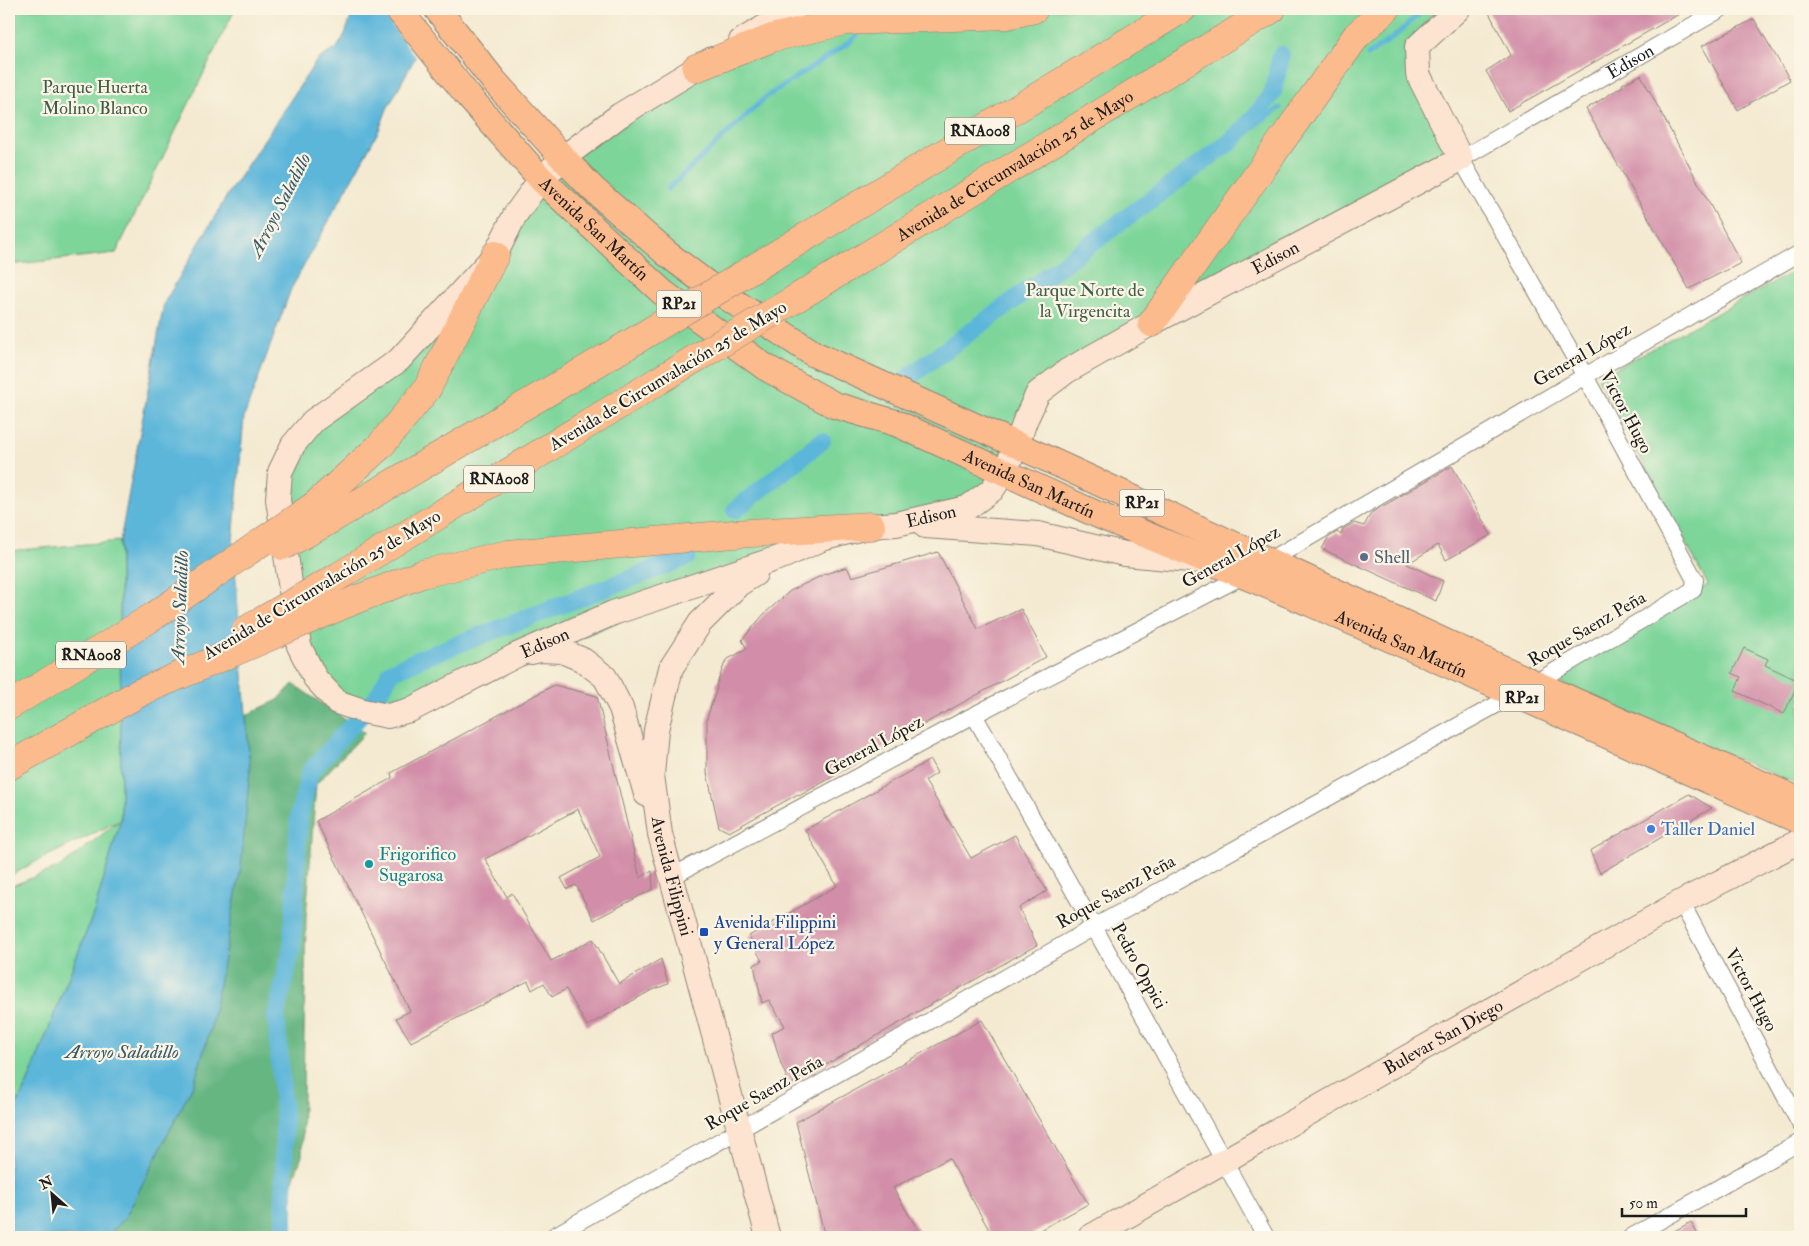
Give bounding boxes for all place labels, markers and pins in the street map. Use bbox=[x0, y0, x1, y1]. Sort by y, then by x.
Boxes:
place label: Shell bbox=[1374, 546, 1411, 569]
marker: Shell bbox=[1358, 551, 1370, 563]
place label: Taller Daniel bbox=[1661, 818, 1756, 841]
marker: Taller Daniel bbox=[1645, 823, 1657, 835]
place label: Frigorifico Sugarosa bbox=[379, 843, 456, 887]
marker: Frigorifico Sugarosa bbox=[363, 858, 375, 870]
place label: Avenida Filippini y General López bbox=[713, 911, 837, 955]
marker: Avenida Filippini y General López bbox=[698, 926, 710, 938]

